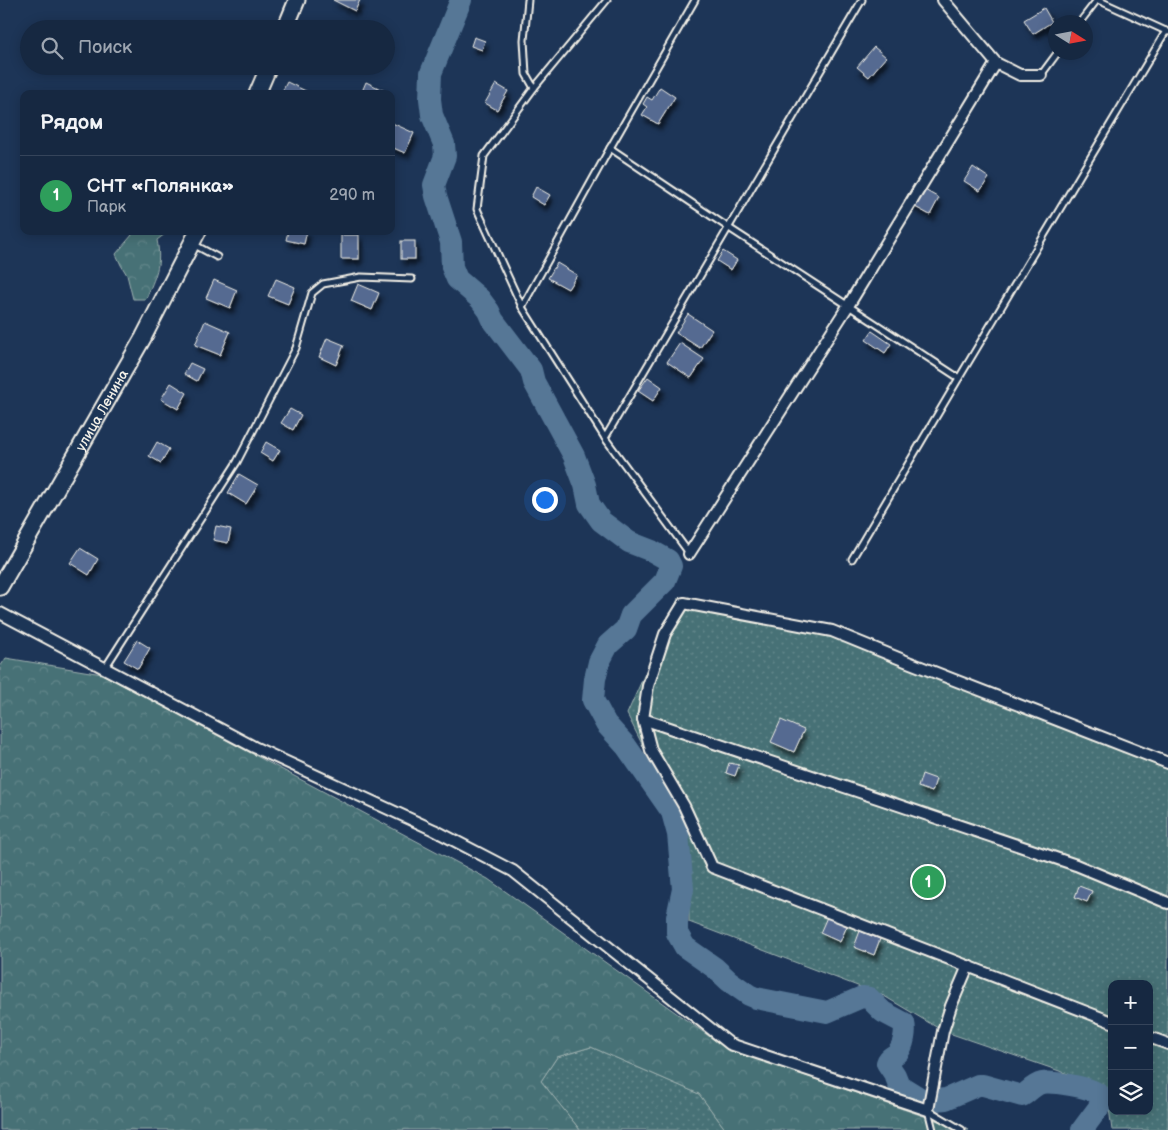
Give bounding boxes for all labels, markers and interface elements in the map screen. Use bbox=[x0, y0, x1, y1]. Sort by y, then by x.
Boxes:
north arrow bbox=[1048, 15, 1093, 60]
search box bbox=[20, 20, 395, 75]
icon: search bbox=[38, 34, 66, 62]
text: Поиск bbox=[78, 36, 132, 59]
text: Рядом bbox=[40, 110, 103, 135]
text: СНТ «Полянка» bbox=[87, 175, 234, 198]
text: 1 bbox=[53, 186, 59, 205]
text: 290 m bbox=[329, 186, 375, 205]
text: Парк bbox=[87, 198, 126, 217]
street label: улица Ленина bbox=[72, 366, 132, 454]
your location bbox=[532, 487, 558, 513]
pin: 1 bbox=[912, 863, 944, 901]
map controls bbox=[1108, 980, 1153, 1115]
button: + bbox=[1108, 980, 1153, 1025]
button: − bbox=[1108, 1025, 1153, 1070]
button: layers bbox=[1108, 1070, 1153, 1115]

